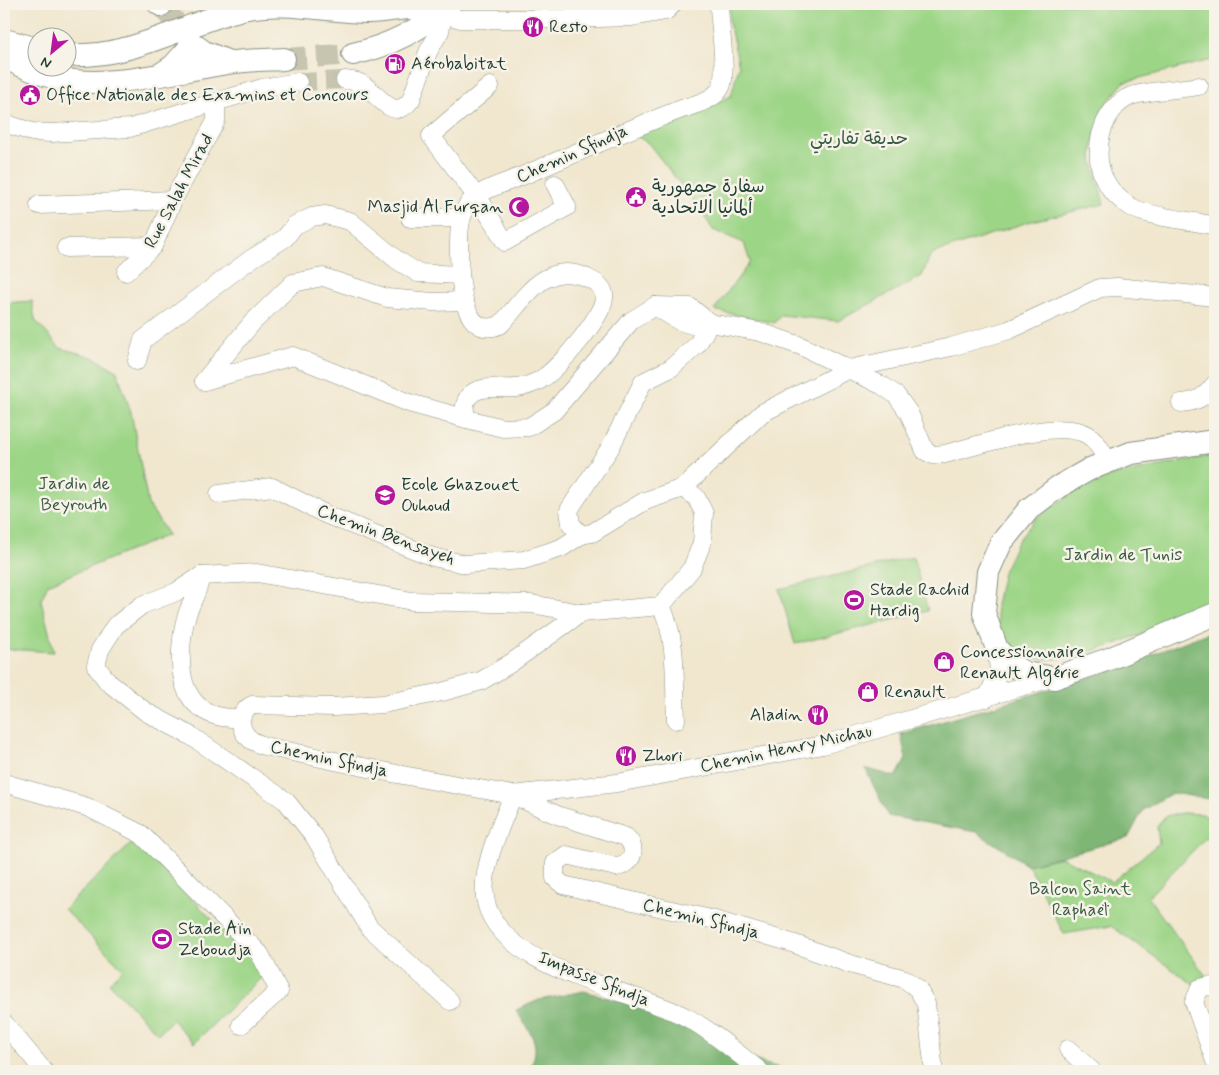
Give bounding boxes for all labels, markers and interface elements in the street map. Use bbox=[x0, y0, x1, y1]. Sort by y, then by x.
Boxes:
restaurant icon: Resto bbox=[521, 15, 545, 39]
place label: Resto bbox=[549, 15, 588, 39]
north arrow bbox=[28, 28, 78, 78]
text: N bbox=[38, 52, 55, 73]
fuel station icon: Aérobabitat bbox=[383, 52, 407, 76]
place label: Aérobabitat bbox=[411, 52, 507, 76]
public building icon: Office Nationale des Examins et Concours bbox=[18, 83, 42, 107]
place label: Office Nationale des Examins et Concours bbox=[46, 83, 369, 107]
street label: Chemin Sfindja bbox=[513, 119, 631, 189]
park label: حديقة تفاريتي bbox=[810, 127, 908, 154]
street label: Rue Salah Mirad bbox=[139, 130, 219, 252]
place label: سفارة جمهورية ألمانيا الاتحادية bbox=[652, 175, 765, 220]
public building icon: سفارة جمهورية ألمانيا الاتحادية bbox=[624, 185, 648, 209]
place label: Masjid Al Furqan bbox=[367, 195, 503, 219]
mosque icon: Masjid Al Furqan bbox=[507, 195, 531, 219]
park label: Jardin de Beyrouth bbox=[38, 472, 110, 517]
place label: Ecole Ghazouet Ouhoud bbox=[401, 473, 520, 518]
school or university icon: Ecole Ghazouet Ouhoud bbox=[373, 483, 397, 507]
street label: Chemin Bensayeh bbox=[314, 499, 458, 571]
park label: Jardin de Tunis bbox=[1064, 543, 1182, 567]
place label: Stade Rachid Hardig bbox=[870, 578, 969, 623]
sports icon: Stade Rachid Hardig bbox=[842, 588, 866, 612]
place label: Concessionnaire Renault Algérie bbox=[960, 640, 1085, 686]
shop icon: Concessionnaire Renault Algérie bbox=[932, 650, 956, 674]
shop icon: Renault bbox=[856, 680, 880, 704]
place label: Renault bbox=[884, 680, 946, 704]
place label: Aladin bbox=[750, 703, 802, 727]
restaurant icon: Aladin bbox=[806, 703, 830, 727]
street label: Chemin Henry Michau bbox=[698, 719, 874, 779]
street label: Chemin Sfindja bbox=[268, 735, 390, 783]
restaurant icon: Zhori bbox=[614, 744, 638, 768]
place label: Zhori bbox=[642, 744, 682, 768]
park label: Balcon Saint Raphaël bbox=[1029, 877, 1131, 922]
street label: Chemin Sfindja bbox=[640, 893, 762, 945]
place label: Stade Aïn Zeboudja bbox=[178, 917, 252, 962]
sports icon: Stade Aïn Zeboudja bbox=[150, 927, 174, 951]
street label: Impasse Sfindja bbox=[535, 946, 653, 1012]

